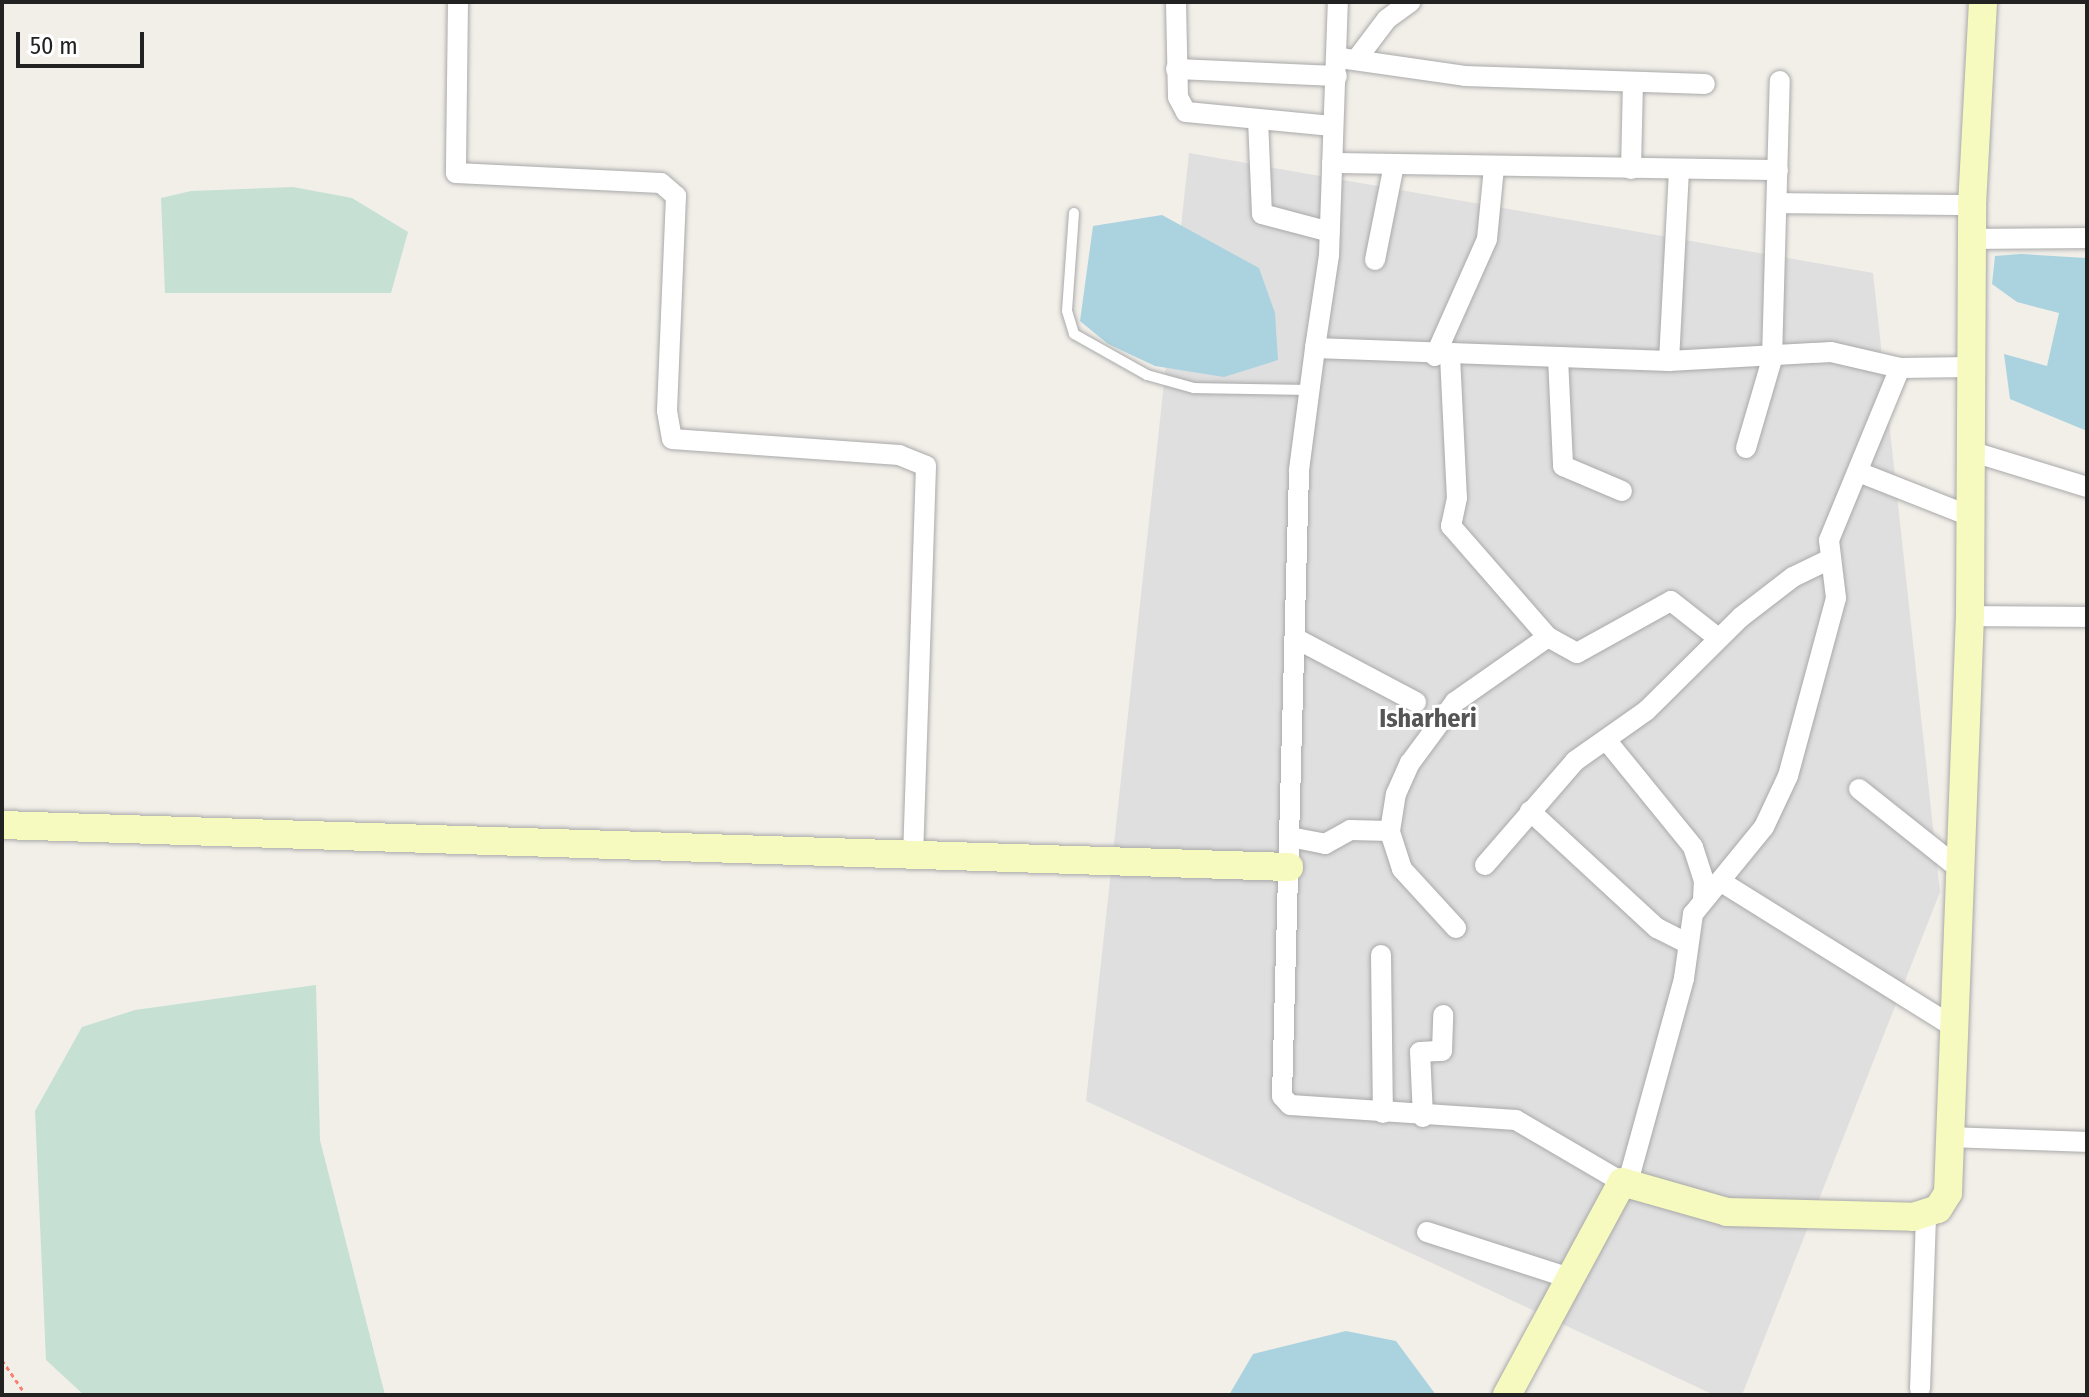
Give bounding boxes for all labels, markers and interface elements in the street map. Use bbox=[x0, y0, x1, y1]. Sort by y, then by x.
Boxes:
scale bar bbox=[20, 16, 148, 66]
text: 50 m bbox=[30, 32, 78, 60]
district label: Isharheri bbox=[1379, 703, 1477, 735]

